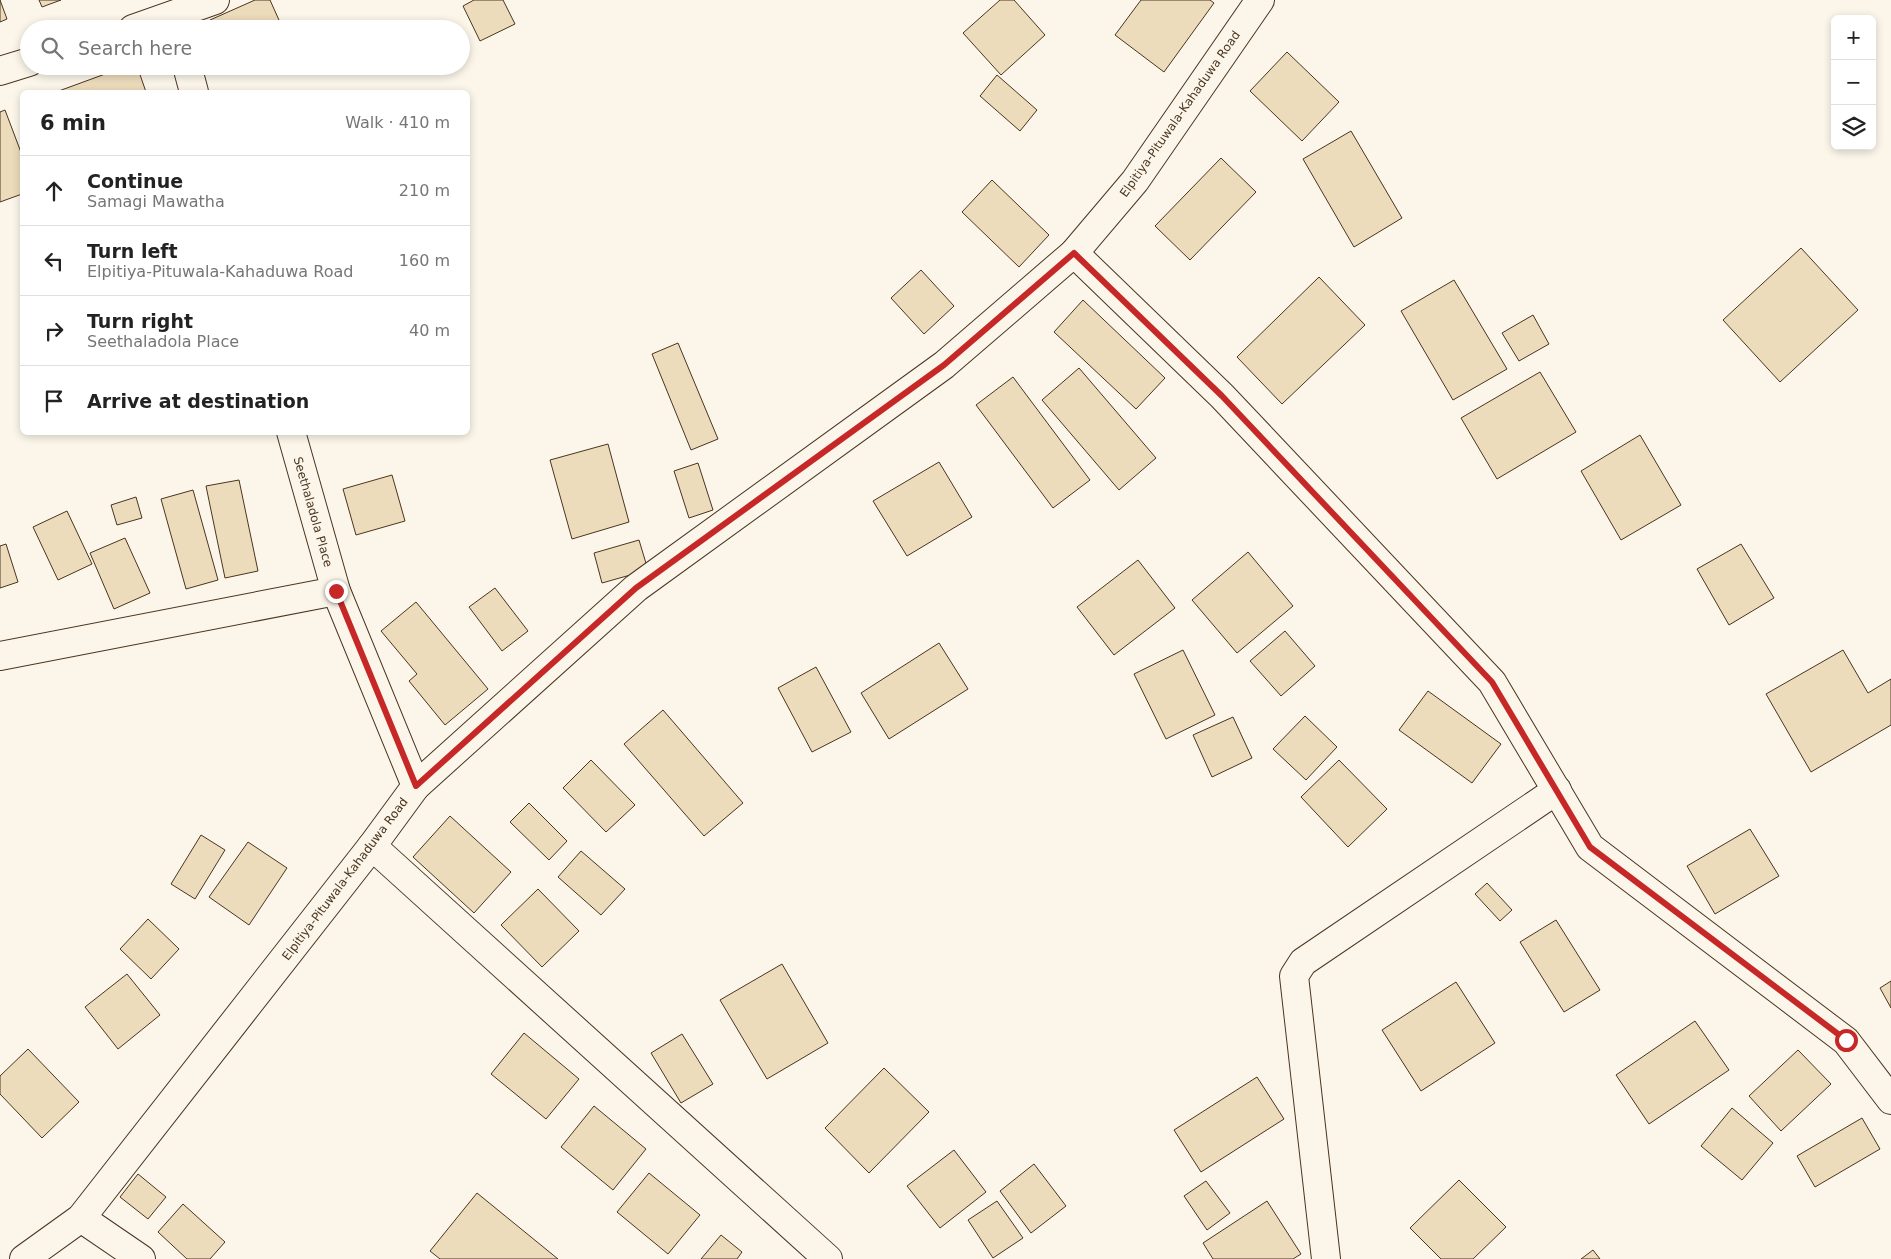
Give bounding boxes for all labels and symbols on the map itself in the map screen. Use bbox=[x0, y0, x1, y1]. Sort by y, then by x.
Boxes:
street label: Elpitiya-Pituwala-Kahaduwa Road bbox=[1117, 28, 1243, 200]
street label: Seethaladola Place bbox=[291, 455, 335, 569]
route end bbox=[325, 580, 348, 603]
street label: Elpitiya-Pituwala-Kahaduwa Road bbox=[279, 795, 411, 963]
route start bbox=[1835, 1029, 1858, 1052]

